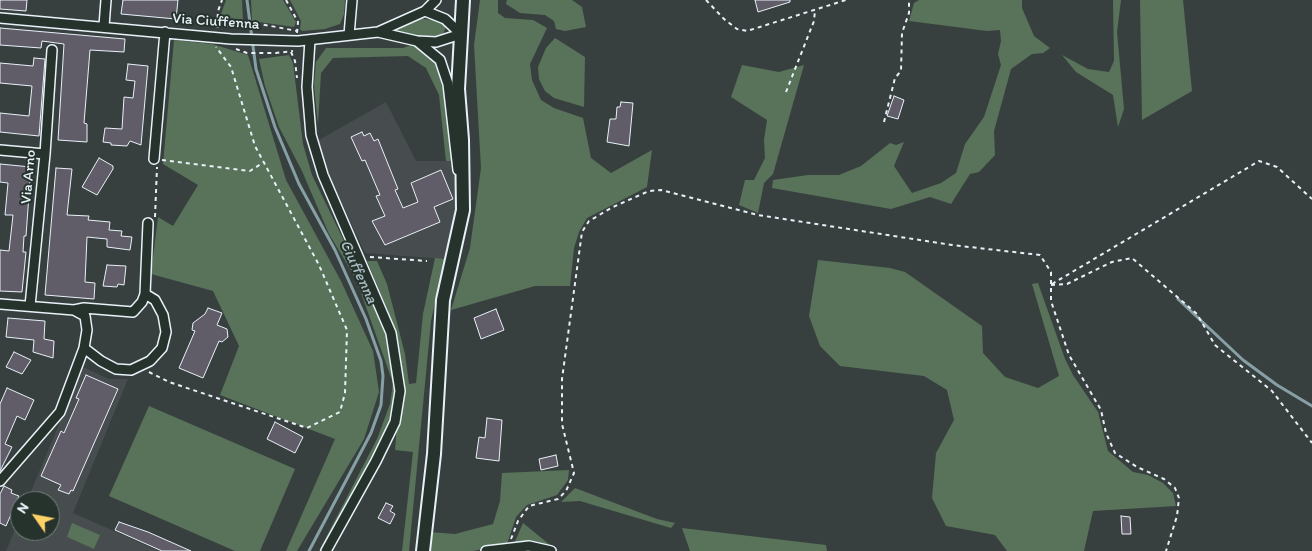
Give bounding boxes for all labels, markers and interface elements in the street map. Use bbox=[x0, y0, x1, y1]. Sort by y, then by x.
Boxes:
street label: Via Ciuffenna bbox=[172, 10, 260, 34]
street label: Via Arno bbox=[18, 149, 40, 205]
water label: Ciuffenna bbox=[335, 237, 381, 307]
north arrow bbox=[10, 491, 60, 541]
text: N bbox=[13, 500, 33, 517]

